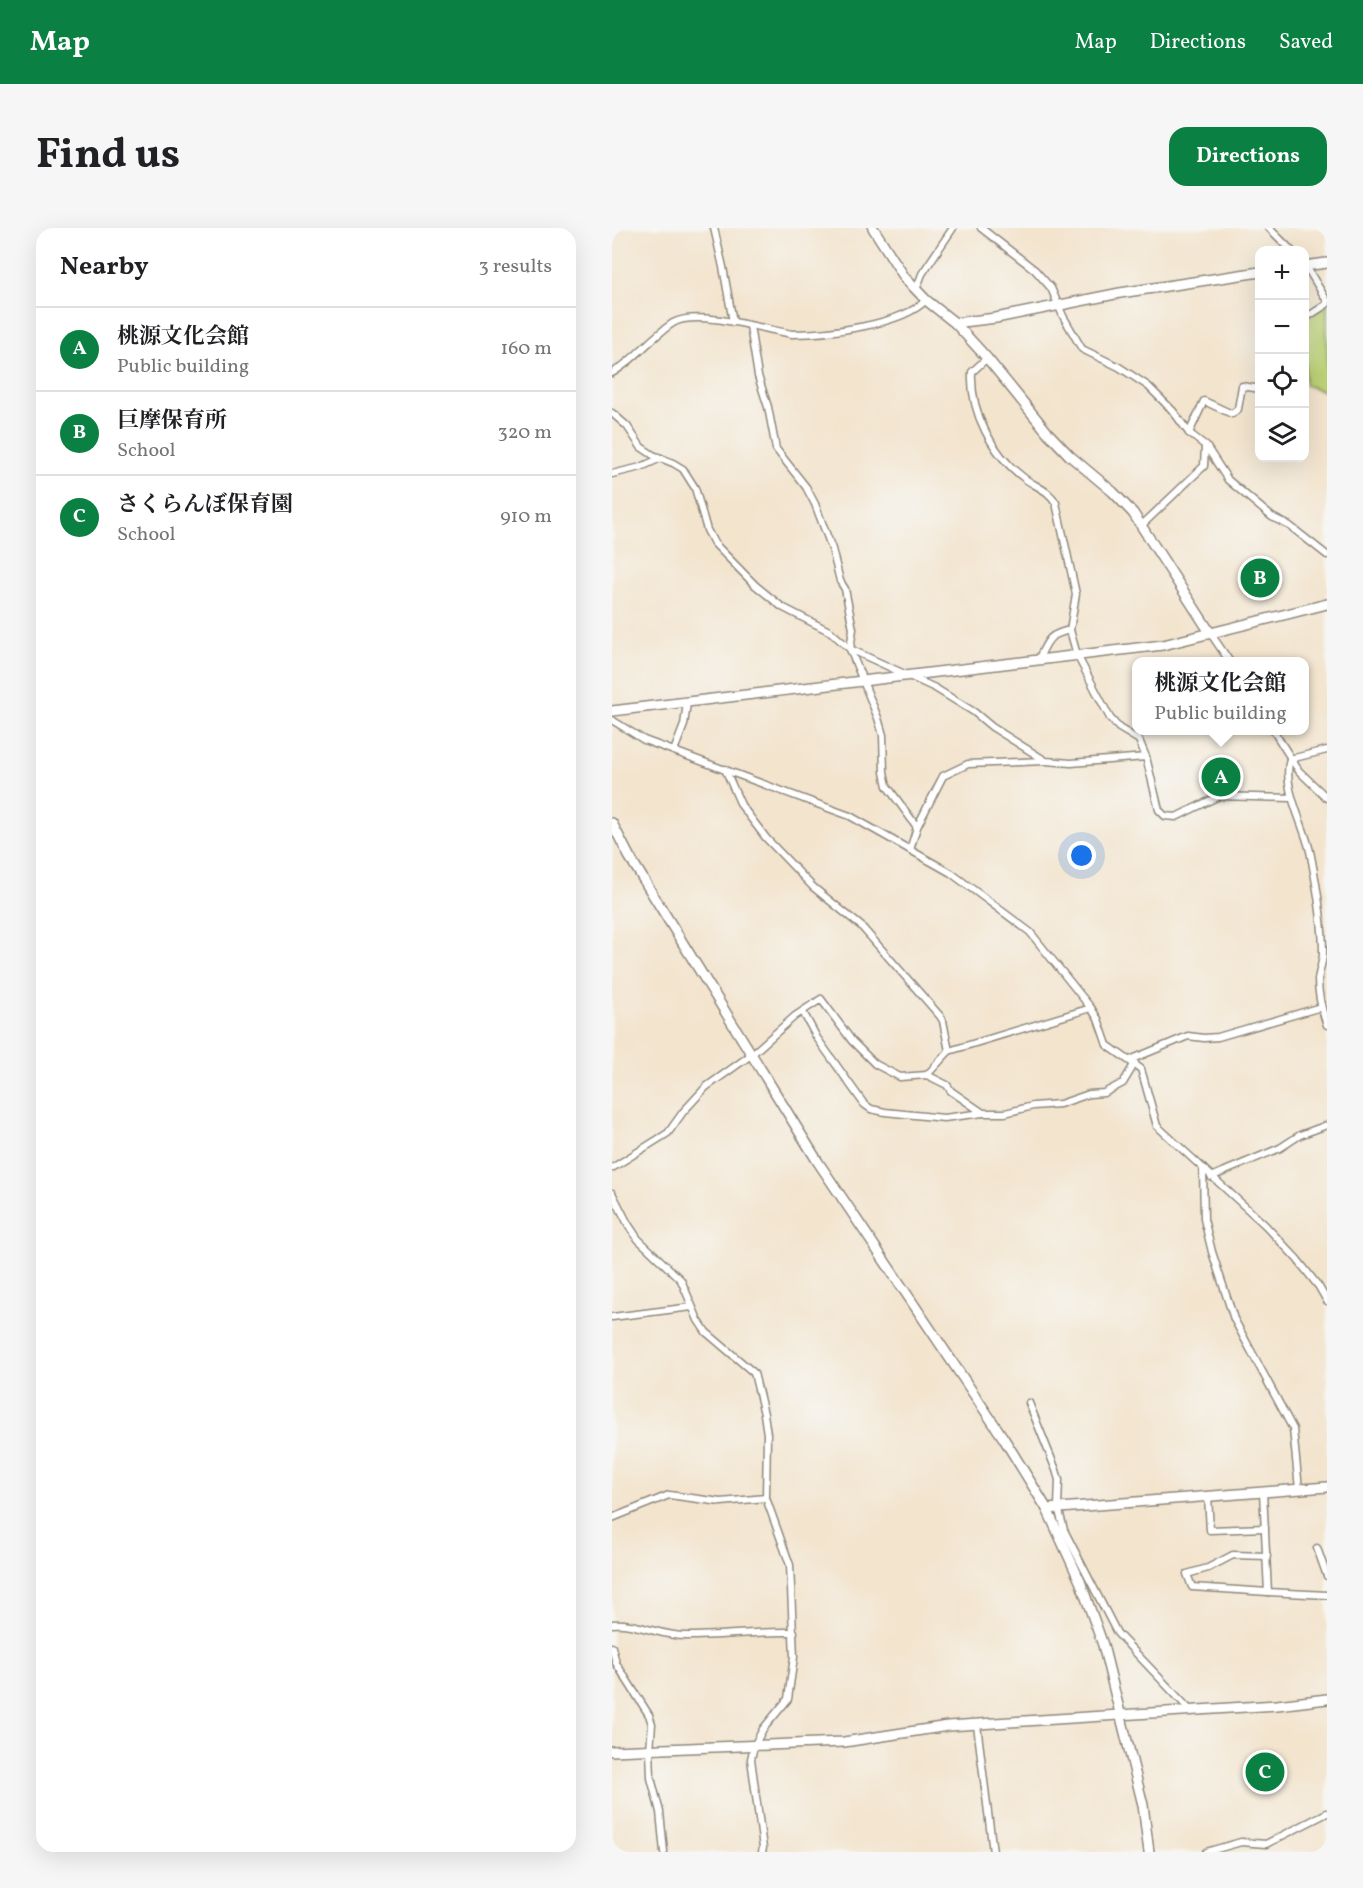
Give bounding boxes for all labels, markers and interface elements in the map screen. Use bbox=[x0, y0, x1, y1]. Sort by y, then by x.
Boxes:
text: Map bbox=[30, 23, 90, 62]
text: Map bbox=[1075, 28, 1117, 57]
text: Directions bbox=[1150, 28, 1246, 57]
text: Saved bbox=[1279, 28, 1333, 57]
text: Find us bbox=[36, 127, 180, 186]
button: Directions bbox=[1169, 127, 1327, 186]
map controls bbox=[1255, 246, 1309, 462]
button: + bbox=[1255, 246, 1309, 300]
text: Nearby bbox=[60, 249, 149, 285]
text: 3 results bbox=[478, 253, 552, 281]
button: − bbox=[1255, 300, 1309, 354]
text: 桃源文化会館 bbox=[117, 322, 249, 353]
text: A bbox=[72, 335, 87, 363]
text: 160 m bbox=[500, 335, 552, 363]
text: Public building bbox=[117, 353, 249, 381]
button: locate bbox=[1255, 354, 1309, 408]
text: 巨摩保育所 bbox=[117, 406, 227, 437]
button: layers bbox=[1255, 408, 1309, 462]
text: B bbox=[73, 419, 86, 447]
text: 320 m bbox=[497, 419, 552, 447]
text: School bbox=[117, 437, 175, 465]
text: さくらんぼ保育園 bbox=[117, 490, 293, 521]
text: C bbox=[73, 503, 86, 531]
text: 910 m bbox=[500, 503, 552, 531]
text: School bbox=[117, 521, 175, 549]
pin: B bbox=[1240, 556, 1280, 600]
popup bbox=[1132, 657, 1309, 735]
text: 桃源文化会館 bbox=[1154, 669, 1286, 700]
text: Public building bbox=[1154, 700, 1287, 728]
pin: A bbox=[1202, 754, 1240, 800]
your location bbox=[1067, 841, 1096, 870]
pin: C bbox=[1246, 1750, 1284, 1794]

